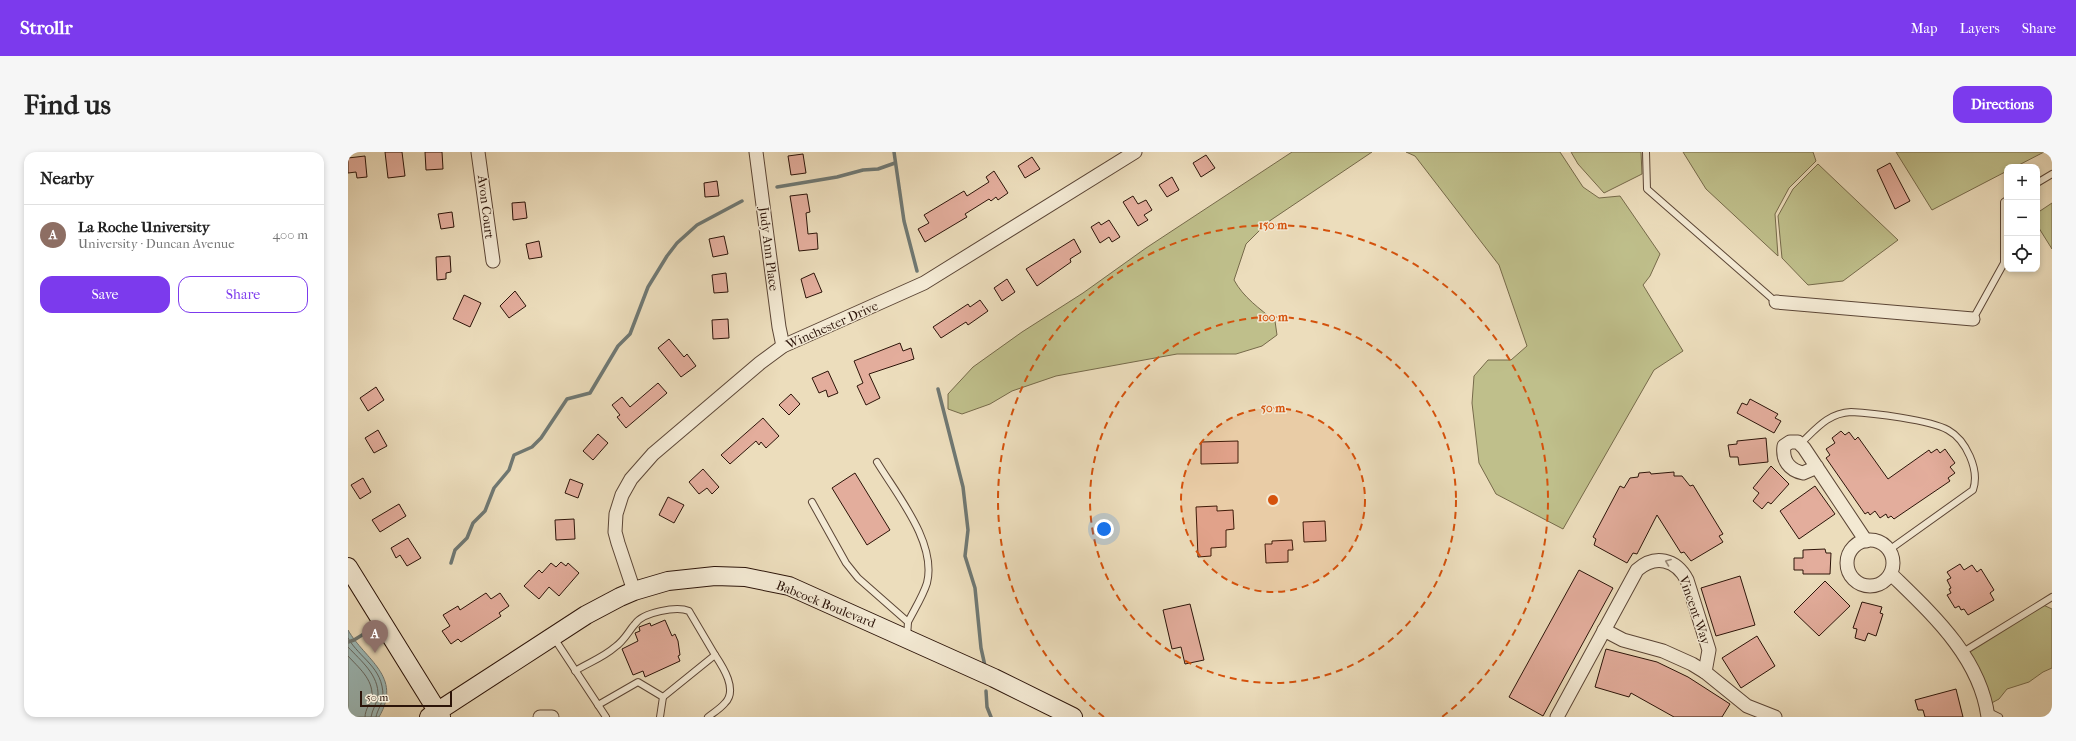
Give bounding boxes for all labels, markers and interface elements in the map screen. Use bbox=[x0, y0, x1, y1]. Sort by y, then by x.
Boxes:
text: Strollr bbox=[20, 17, 73, 39]
text: Map bbox=[1911, 20, 1938, 37]
text: Layers bbox=[1960, 20, 2000, 37]
text: Share bbox=[2022, 20, 2056, 37]
button: Directions bbox=[1953, 86, 2052, 123]
text: Find us bbox=[24, 88, 111, 121]
map controls bbox=[2004, 164, 2040, 272]
button: + bbox=[2004, 164, 2040, 200]
text: Nearby bbox=[40, 168, 94, 188]
street label: Avon Court bbox=[475, 173, 497, 240]
button: − bbox=[2004, 200, 2040, 236]
street label: Judy Ann Place bbox=[756, 205, 782, 292]
text: La Roche University bbox=[78, 218, 210, 236]
text: 150 m bbox=[1259, 218, 1288, 232]
text: A bbox=[49, 227, 57, 242]
text: 400 m bbox=[272, 227, 308, 242]
text: University · Duncan Avenue bbox=[78, 236, 235, 251]
button: locate bbox=[2004, 236, 2040, 272]
button: Save bbox=[40, 276, 170, 313]
button: Share bbox=[178, 276, 308, 313]
street label: Winchester Drive bbox=[783, 298, 881, 352]
text: 100 m bbox=[1258, 310, 1289, 324]
text: 50 m bbox=[1261, 401, 1286, 415]
centre of rings bbox=[1266, 493, 1280, 507]
your location bbox=[1094, 519, 1114, 539]
one-way arrow bbox=[1664, 559, 1671, 567]
street label: Vincent Way bbox=[1676, 573, 1714, 647]
street label: Babcock Boulevard bbox=[774, 577, 879, 631]
pin: A bbox=[362, 620, 388, 653]
scale bar bbox=[360, 689, 452, 708]
text: 50 m bbox=[366, 691, 388, 704]

